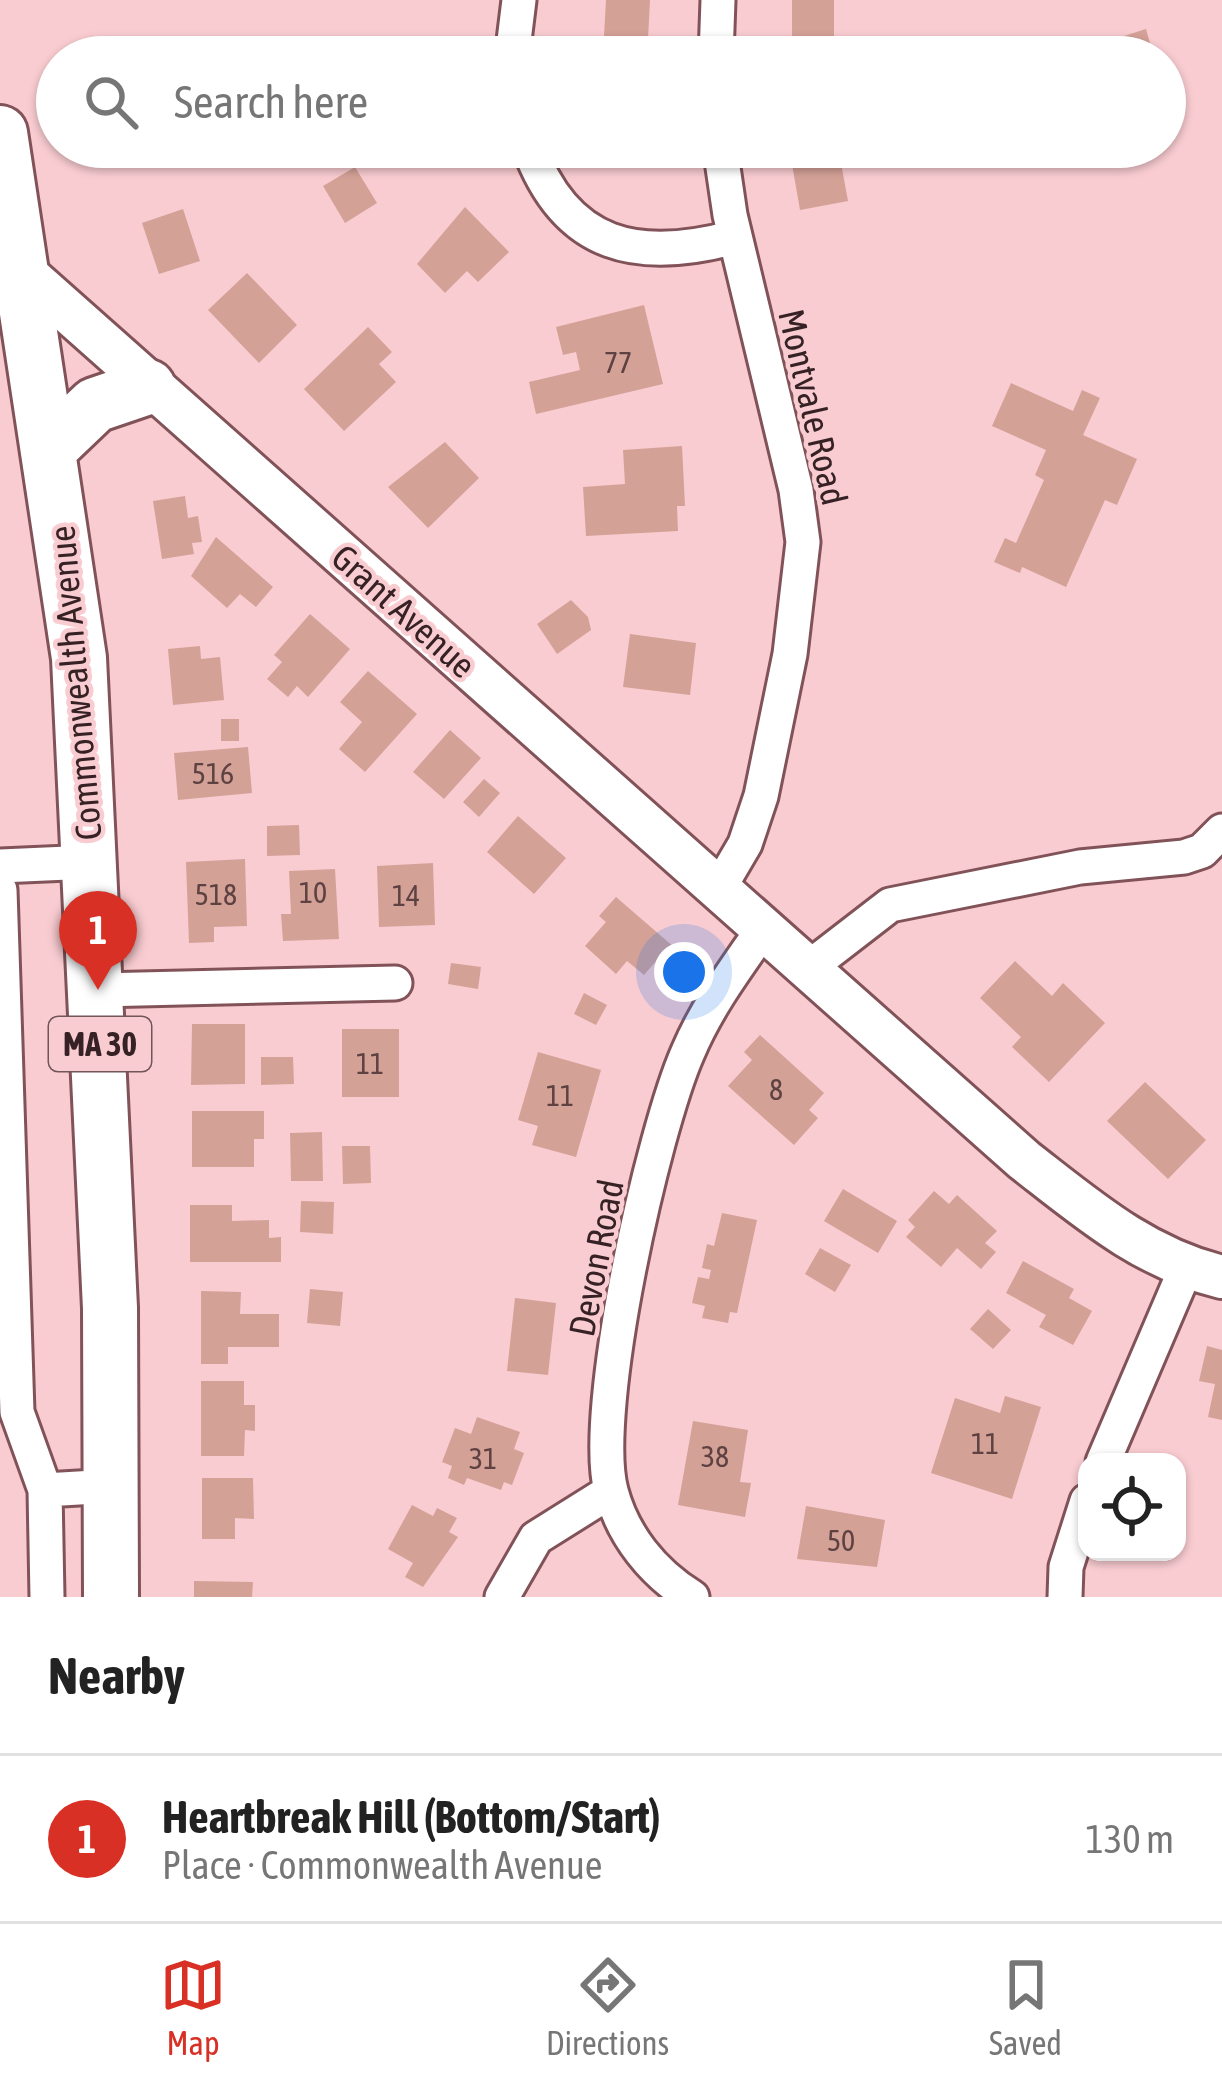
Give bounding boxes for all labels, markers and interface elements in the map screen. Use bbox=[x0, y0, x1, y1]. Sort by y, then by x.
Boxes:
search box bbox=[36, 36, 1186, 168]
icon: search bbox=[78, 69, 144, 135]
text: Search here bbox=[174, 76, 368, 128]
street label: Montvale Road bbox=[770, 305, 856, 509]
house number: 77 bbox=[604, 345, 632, 379]
street label: Commonwealth Avenue bbox=[40, 524, 110, 842]
street label: Grant Avenue bbox=[324, 536, 484, 686]
house number: 516 bbox=[192, 756, 234, 790]
house number: 10 bbox=[299, 875, 327, 909]
house number: 518 bbox=[195, 877, 237, 911]
house number: 14 bbox=[392, 878, 420, 912]
pin: 1 bbox=[59, 891, 137, 990]
your location bbox=[654, 942, 714, 1002]
road number: MA 30 bbox=[49, 1017, 151, 1071]
house number: 11 bbox=[356, 1046, 384, 1080]
house number: 8 bbox=[769, 1072, 783, 1106]
house number: 11 bbox=[546, 1078, 574, 1112]
street label: Devon Road bbox=[560, 1176, 632, 1340]
house number: 11 bbox=[971, 1426, 999, 1460]
house number: 38 bbox=[701, 1439, 729, 1473]
house number: 31 bbox=[469, 1441, 497, 1475]
map controls bbox=[1078, 1453, 1186, 1561]
button: locate bbox=[1078, 1453, 1186, 1561]
house number: 50 bbox=[827, 1523, 855, 1557]
text: Nearby bbox=[48, 1646, 185, 1705]
text: Heartbreak Hill (Bottom/Start) bbox=[162, 1791, 661, 1843]
text: 1 bbox=[78, 1817, 96, 1861]
text: 130 m bbox=[1086, 1817, 1174, 1861]
text: Place · Commonwealth Avenue bbox=[162, 1843, 603, 1887]
tab: Map bbox=[160, 1952, 226, 2062]
tab: Directions bbox=[546, 1952, 669, 2062]
tab: Saved bbox=[989, 1952, 1062, 2062]

